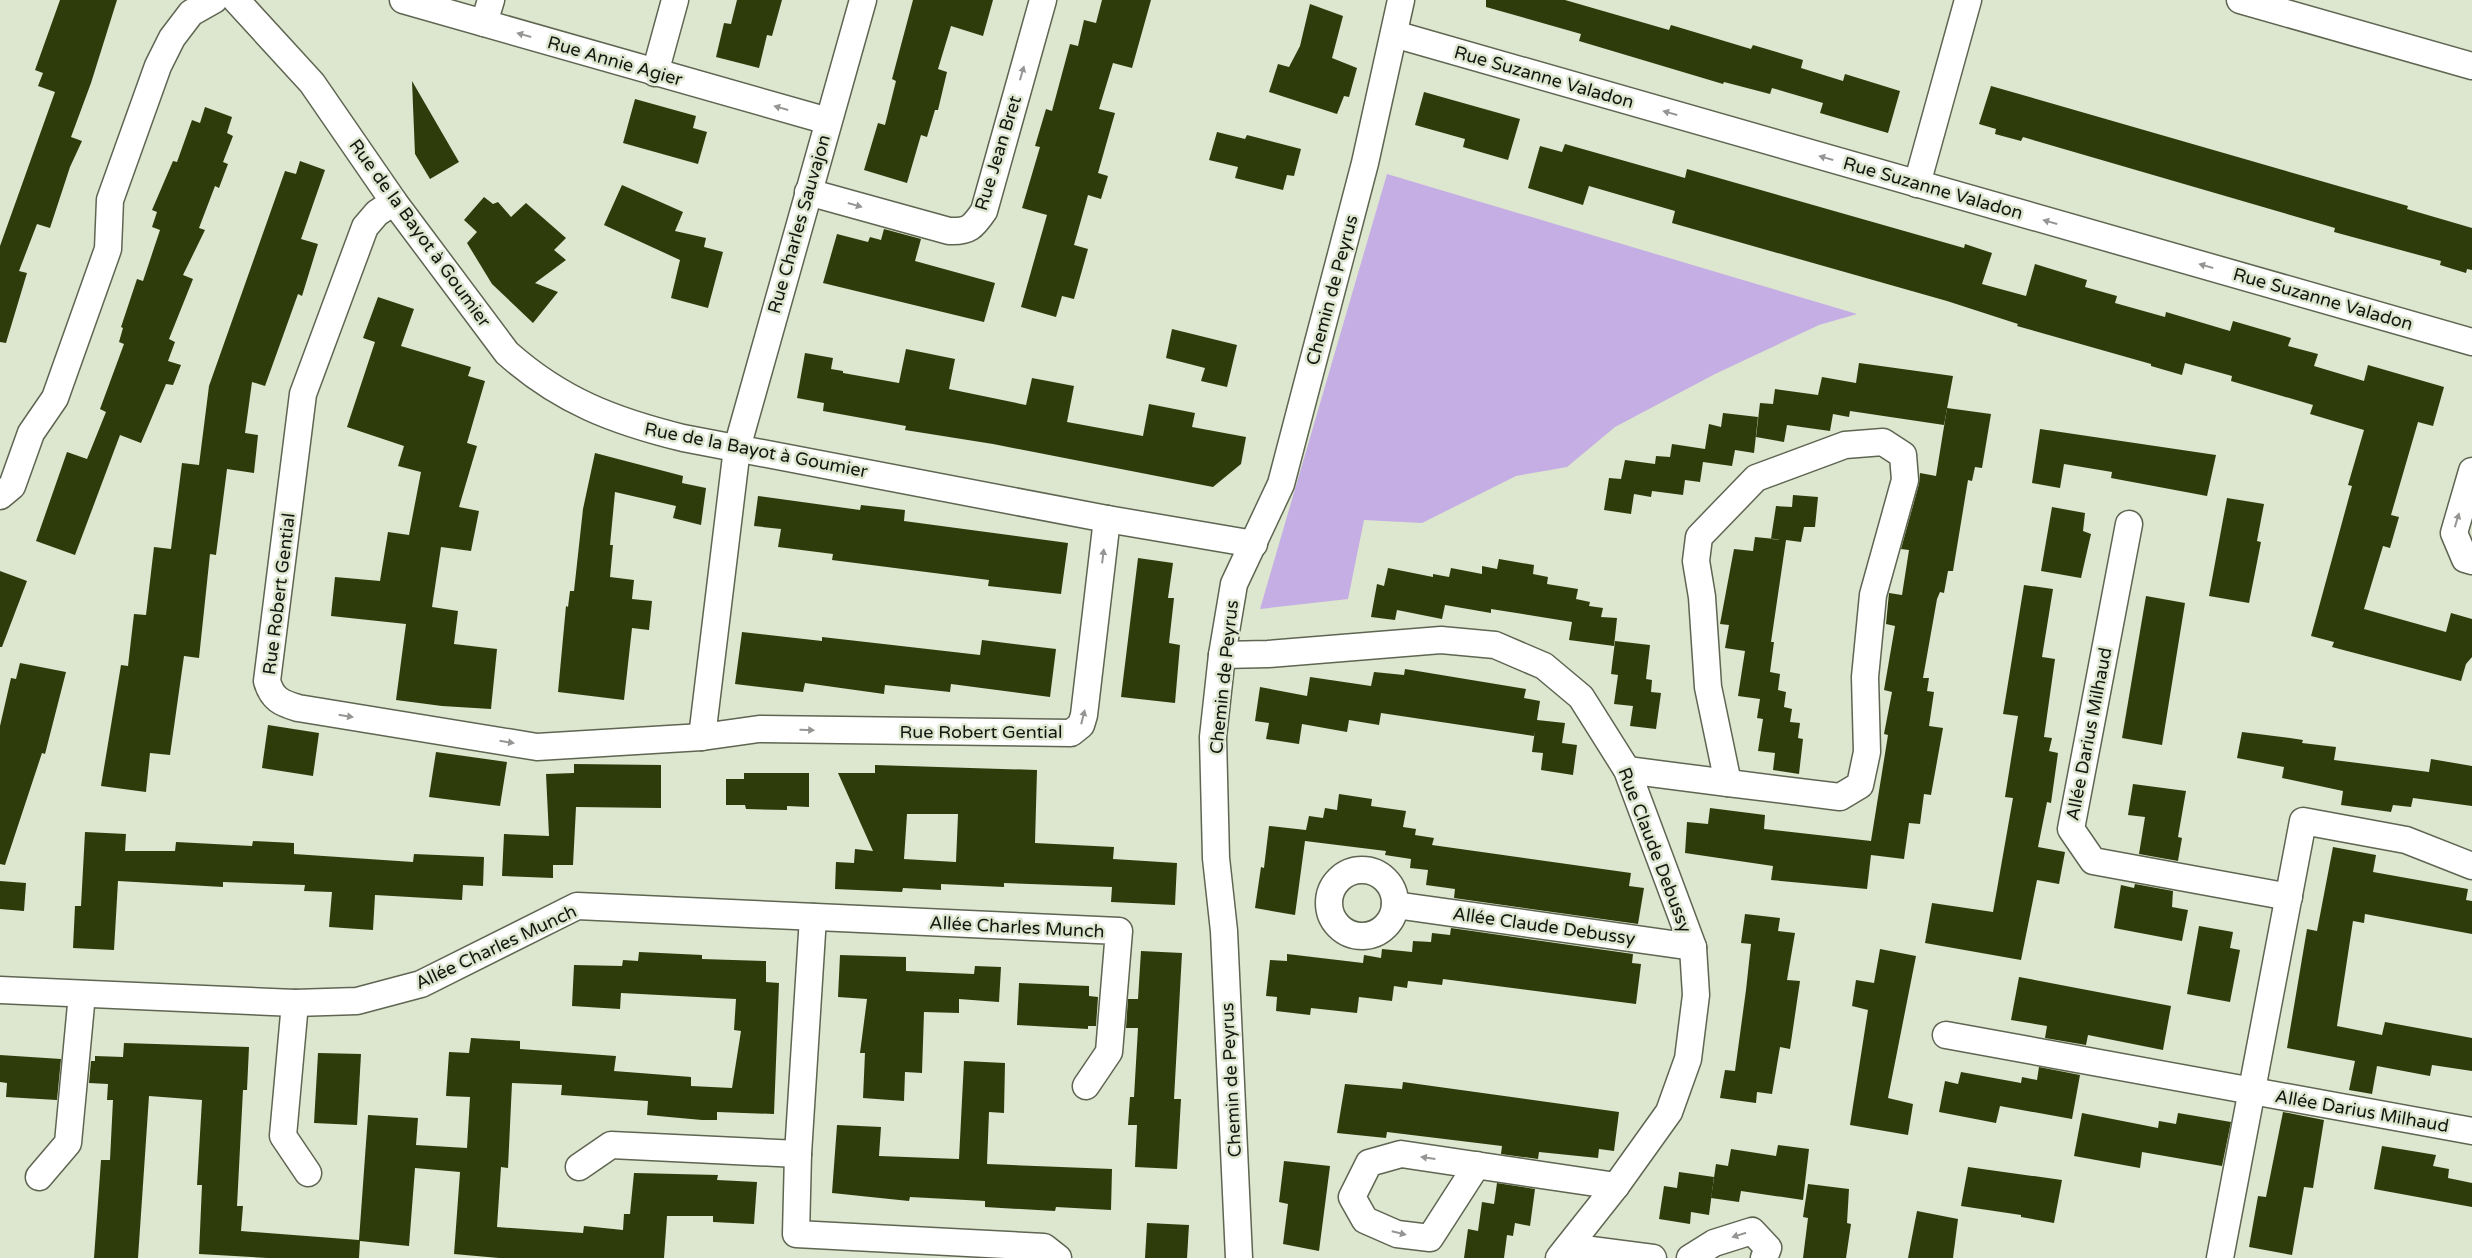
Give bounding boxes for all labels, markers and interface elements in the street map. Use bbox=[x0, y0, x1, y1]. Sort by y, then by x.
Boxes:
one-way arrow bbox=[516, 30, 531, 38]
street label: Rue Annie Agier bbox=[545, 31, 685, 91]
street label: Rue Suzanne Valadon bbox=[1452, 41, 1636, 113]
one-way arrow bbox=[1019, 65, 1027, 80]
street label: Rue Jean Bret bbox=[970, 93, 1026, 213]
one-way arrow bbox=[773, 104, 788, 112]
one-way arrow bbox=[1663, 109, 1678, 117]
street label: Rue Charles Sauvajon bbox=[763, 132, 835, 316]
street label: Rue de la Bayot à Goumier bbox=[344, 135, 496, 331]
street label: Rue Suzanne Valadon bbox=[1841, 152, 2025, 224]
one-way arrow bbox=[1819, 154, 1834, 162]
one-way arrow bbox=[848, 201, 863, 209]
street label: Chemin de Peyrus bbox=[1301, 212, 1363, 368]
one-way arrow bbox=[2042, 217, 2057, 225]
one-way arrow bbox=[2199, 262, 2214, 270]
street label: Rue Suzanne Valadon bbox=[2231, 263, 2415, 335]
street label: Rue de la Bayot à Goumier bbox=[643, 418, 870, 482]
street label: Rue Robert Gential bbox=[258, 512, 300, 676]
one-way arrow bbox=[2454, 513, 2462, 528]
one-way arrow bbox=[1099, 547, 1107, 563]
street label: Chemin de Peyrus bbox=[1205, 599, 1243, 755]
street label: Allée Darius Milhaud bbox=[2061, 646, 2117, 822]
one-way arrow bbox=[1079, 709, 1087, 724]
one-way arrow bbox=[339, 712, 355, 720]
street label: Rue Robert Gential bbox=[900, 721, 1062, 743]
one-way arrow bbox=[800, 726, 816, 734]
one-way arrow bbox=[499, 738, 515, 746]
street label: Rue Claude Debussy bbox=[1613, 764, 1697, 936]
street label: Allée Charles Munch bbox=[412, 900, 580, 994]
street label: Allée Claude Debussy bbox=[1451, 902, 1637, 950]
street label: Allée Charles Munch bbox=[929, 911, 1105, 943]
street label: Chemin de Peyrus bbox=[1216, 1002, 1246, 1158]
street label: Allée Darius Milhaud bbox=[2273, 1085, 2451, 1137]
one-way arrow bbox=[1420, 1154, 1436, 1162]
one-way arrow bbox=[1391, 1229, 1407, 1237]
one-way arrow bbox=[1731, 1232, 1746, 1239]

